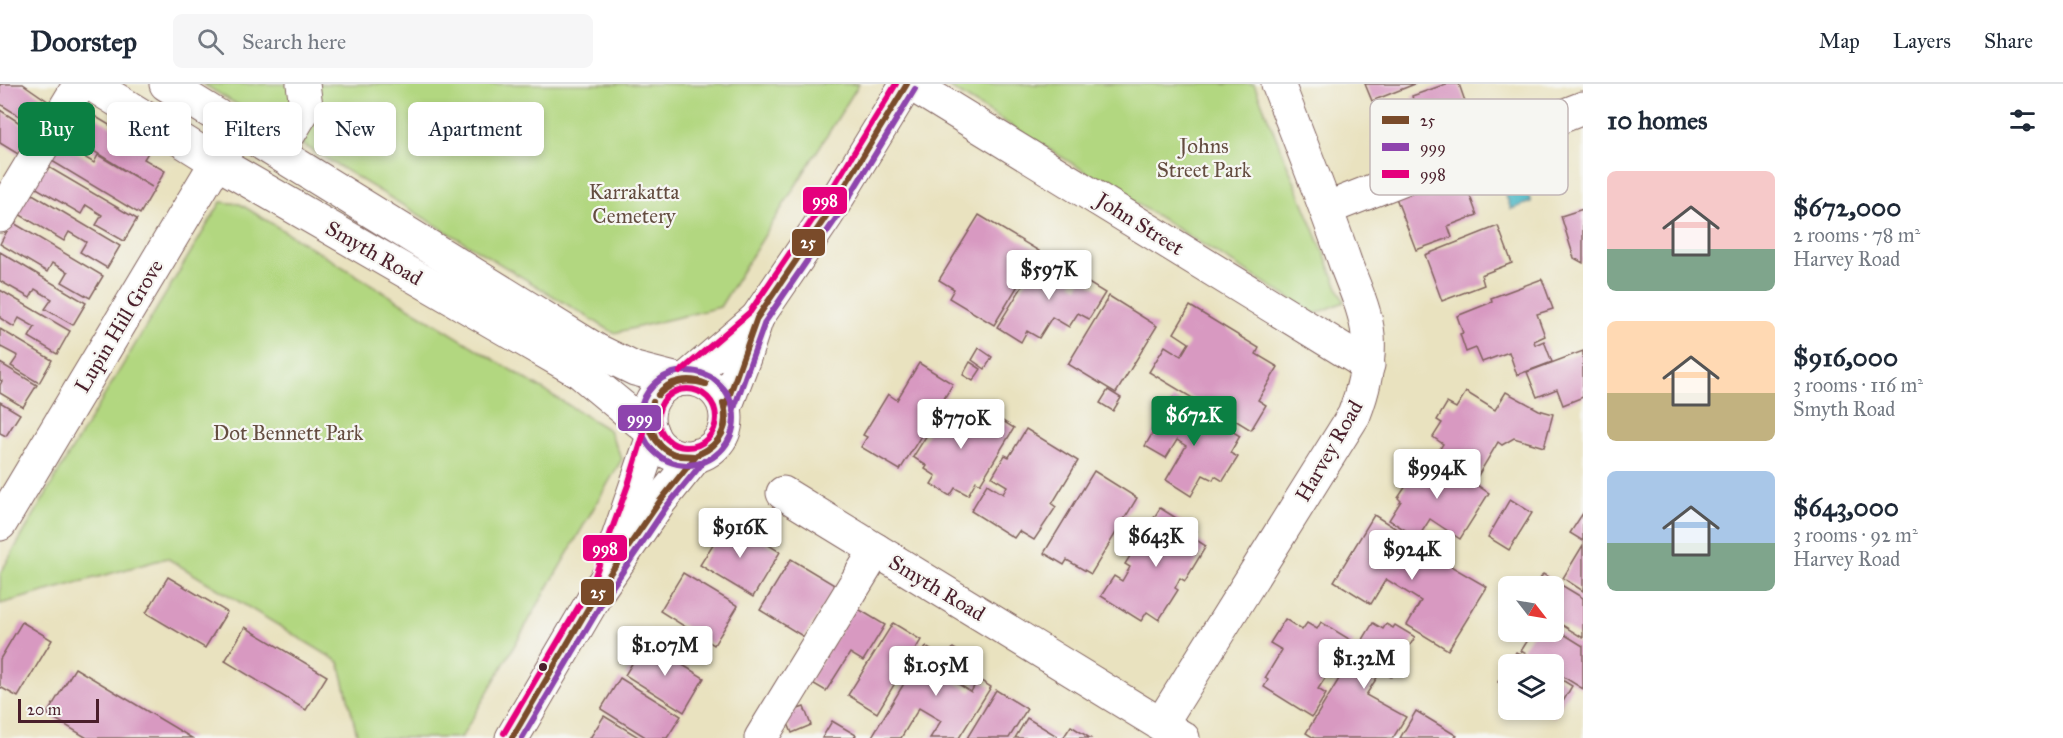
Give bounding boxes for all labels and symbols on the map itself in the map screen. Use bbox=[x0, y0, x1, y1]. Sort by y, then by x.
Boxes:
legend bbox=[1370, 99, 1568, 195]
text: 25 bbox=[1420, 111, 1436, 130]
park label: Johns Street Park bbox=[1157, 133, 1252, 183]
text: 999 bbox=[1420, 138, 1446, 157]
text: 998 bbox=[1420, 165, 1446, 184]
park label: Karrakatta Cemetery bbox=[589, 179, 680, 229]
line badge: 998 bbox=[802, 186, 848, 215]
street label: John Street bbox=[1090, 186, 1189, 261]
text: 998 bbox=[812, 191, 838, 211]
street label: Smyth Road bbox=[321, 215, 427, 291]
line badge: 25 bbox=[791, 228, 826, 257]
text: 25 bbox=[800, 233, 816, 252]
pin: $597K bbox=[1007, 250, 1091, 301]
street label: Lupin Hill Grove bbox=[69, 254, 169, 397]
street label: Harvey Road bbox=[1290, 395, 1369, 506]
pin: $672K bbox=[1152, 396, 1236, 447]
pin: $770K bbox=[919, 399, 1003, 450]
line badge: 999 bbox=[617, 404, 662, 432]
text: 999 bbox=[627, 409, 653, 429]
park label: Dot Bennett Park bbox=[213, 420, 364, 446]
pin: $994K bbox=[1395, 449, 1479, 500]
pin: $916K bbox=[698, 508, 782, 559]
pin: $643K bbox=[1114, 517, 1198, 568]
pin: $924K bbox=[1370, 530, 1454, 581]
line badge: 998 bbox=[582, 534, 628, 562]
text: 998 bbox=[592, 539, 618, 559]
street label: Smyth Road bbox=[884, 549, 990, 627]
north arrow bbox=[1498, 576, 1564, 642]
line badge: 25 bbox=[580, 578, 615, 606]
text: 25 bbox=[590, 583, 606, 602]
pin: $1.07M bbox=[616, 626, 714, 677]
pin: $1.32M bbox=[1315, 639, 1413, 690]
pin: $1.05M bbox=[887, 646, 985, 697]
unlabelled marker bbox=[537, 661, 549, 673]
scale bar bbox=[18, 696, 99, 724]

